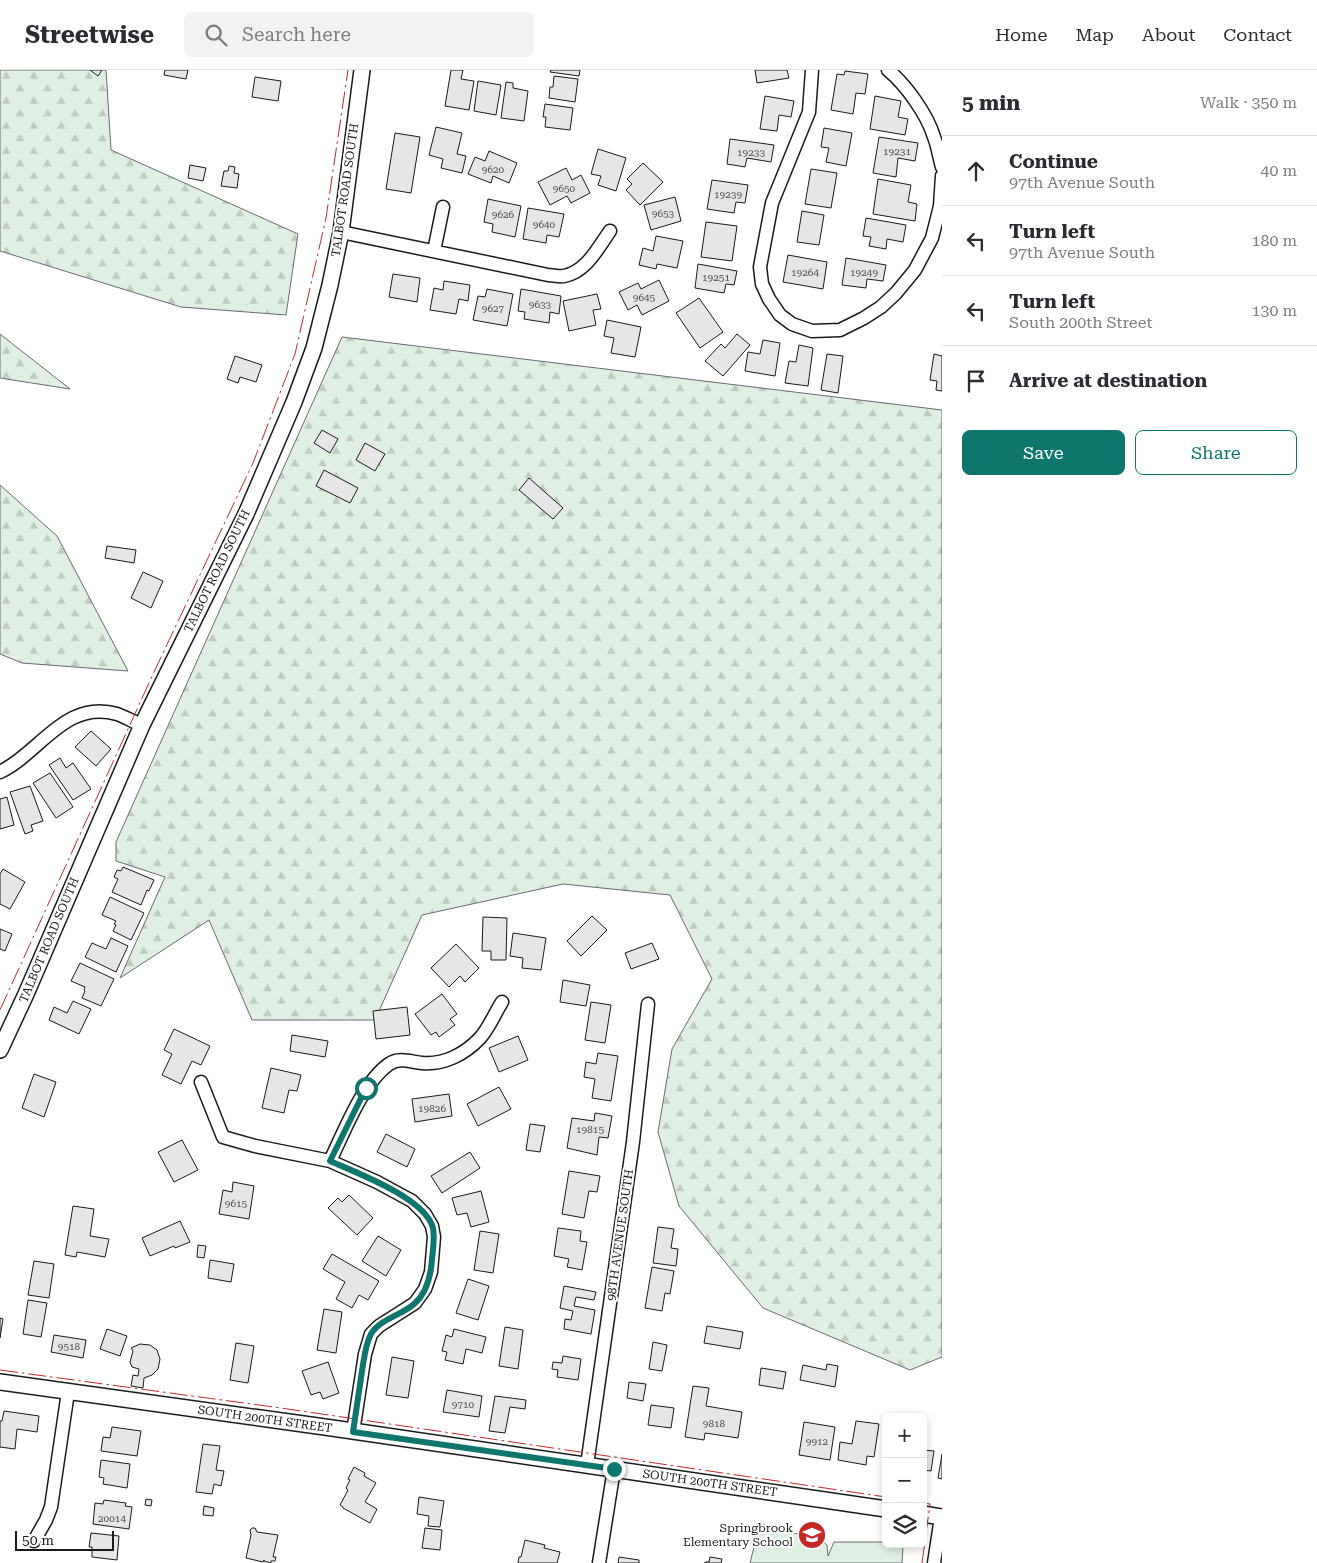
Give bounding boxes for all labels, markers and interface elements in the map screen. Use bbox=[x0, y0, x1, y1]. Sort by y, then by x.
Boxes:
search box bbox=[184, 12, 534, 57]
text: Streetwise bbox=[25, 21, 154, 49]
icon: search bbox=[202, 21, 230, 49]
text: Search here bbox=[242, 23, 351, 46]
text: Home bbox=[995, 24, 1047, 45]
text: Map bbox=[1075, 24, 1114, 45]
text: About bbox=[1142, 24, 1195, 45]
text: Contact bbox=[1223, 24, 1292, 45]
text: 5 min bbox=[962, 91, 1020, 115]
text: Walk · 350 m bbox=[1200, 93, 1297, 112]
street label: TALBOT ROAD SOUTH bbox=[329, 122, 361, 258]
house number: 19231 bbox=[883, 146, 911, 157]
house number: 19233 bbox=[737, 147, 765, 158]
text: Continue bbox=[1009, 150, 1098, 173]
icon: ahead bbox=[962, 157, 990, 185]
text: 40 m bbox=[1260, 161, 1297, 180]
house number: 9620 bbox=[482, 164, 505, 175]
text: 97th Avenue South bbox=[1009, 173, 1155, 192]
house number: 9650 bbox=[553, 183, 576, 194]
house number: 19239 bbox=[714, 189, 742, 200]
house number: 9653 bbox=[652, 208, 675, 219]
house number: 9626 bbox=[492, 209, 515, 220]
house number: 9640 bbox=[533, 219, 556, 230]
text: Turn left bbox=[1009, 220, 1095, 243]
icon: left bbox=[962, 227, 990, 255]
text: 180 m bbox=[1251, 231, 1297, 250]
text: 97th Avenue South bbox=[1009, 243, 1155, 262]
house number: 19264 bbox=[791, 267, 819, 278]
house number: 19249 bbox=[850, 267, 878, 278]
house number: 19251 bbox=[702, 272, 730, 283]
text: Turn left bbox=[1009, 290, 1095, 313]
house number: 9645 bbox=[633, 292, 656, 303]
icon: left bbox=[962, 297, 990, 325]
house number: 9633 bbox=[529, 299, 552, 310]
text: 130 m bbox=[1251, 301, 1297, 320]
house number: 9627 bbox=[482, 303, 505, 314]
text: South 200th Street bbox=[1009, 313, 1153, 332]
icon: arrive bbox=[962, 367, 990, 395]
text: Arrive at destination bbox=[1009, 369, 1207, 392]
button: Save bbox=[962, 430, 1125, 475]
button: Share bbox=[1135, 430, 1297, 475]
street label: TALBOT ROAD SOUTH bbox=[181, 507, 253, 635]
street label: TALBOT ROAD SOUTH bbox=[16, 875, 82, 1005]
route start bbox=[355, 1077, 378, 1100]
house number: 19826 bbox=[418, 1103, 446, 1114]
house number: 19815 bbox=[576, 1124, 604, 1135]
street label: 98TH AVENUE SOUTH bbox=[604, 1168, 636, 1302]
house number: 9615 bbox=[225, 1198, 248, 1209]
house number: 9518 bbox=[58, 1341, 81, 1352]
house number: 9710 bbox=[452, 1399, 475, 1410]
street label: SOUTH 200TH STREET bbox=[197, 1403, 333, 1435]
map controls bbox=[882, 1413, 927, 1548]
button: + bbox=[882, 1413, 927, 1458]
house number: 9818 bbox=[703, 1418, 726, 1429]
house number: 9912 bbox=[806, 1436, 829, 1447]
route end bbox=[603, 1458, 626, 1481]
button: − bbox=[882, 1458, 927, 1503]
street label: SOUTH 200TH STREET bbox=[642, 1467, 778, 1499]
button: layers bbox=[882, 1503, 927, 1548]
house number: 20014 bbox=[98, 1513, 126, 1524]
school or university icon: Springbrook Elementary School bbox=[797, 1520, 827, 1550]
place label: Springbrook Elementary School bbox=[683, 1521, 793, 1549]
scale bar bbox=[15, 1528, 114, 1551]
text: 50 m bbox=[22, 1532, 54, 1548]

